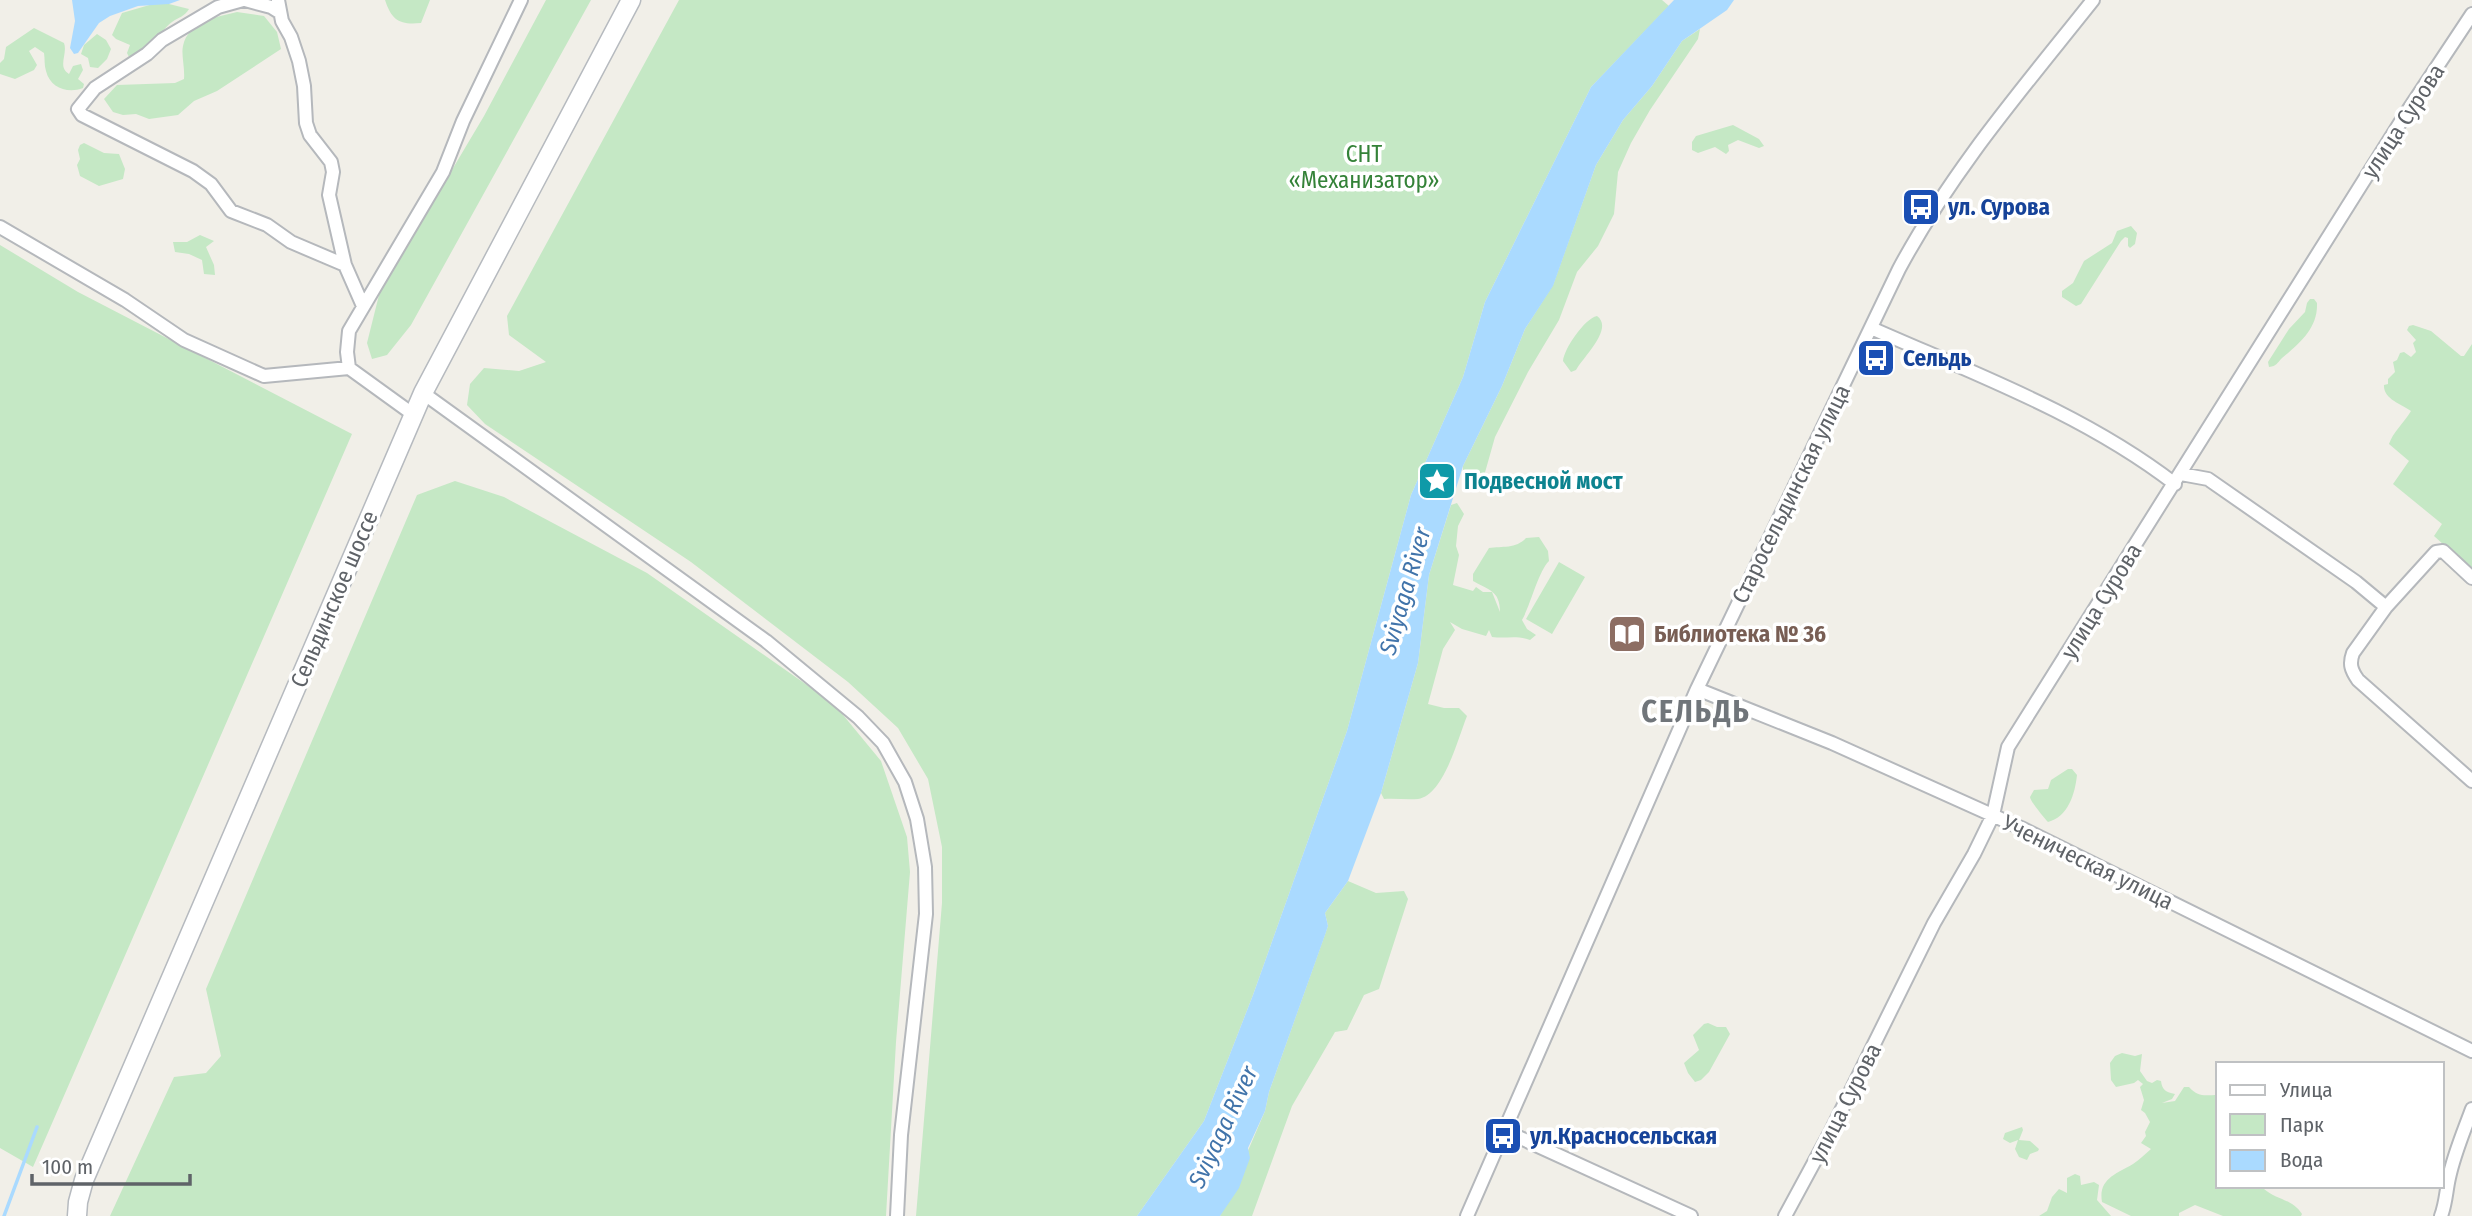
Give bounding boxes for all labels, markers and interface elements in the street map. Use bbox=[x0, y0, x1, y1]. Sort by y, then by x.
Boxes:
street label: улица Сурова bbox=[2356, 59, 2450, 183]
park label: СНТ «Механизатор» bbox=[1288, 140, 1440, 194]
bus stop icon: ул. Сурова bbox=[1900, 186, 1942, 228]
place label: ул. Сурова bbox=[1947, 193, 2050, 221]
bus stop icon: Сельдь bbox=[1855, 337, 1897, 379]
place label: Сельдь bbox=[1903, 344, 1971, 372]
street label: Старосельдинская улица bbox=[1726, 380, 1856, 608]
place icon: Подвесной мост bbox=[1416, 460, 1458, 502]
place label: Подвесной мост bbox=[1464, 467, 1624, 495]
street label: Сельдинское шоссе bbox=[284, 507, 384, 691]
water label: Sviyaga River bbox=[1373, 523, 1437, 659]
street label: улица Сурова bbox=[2054, 538, 2148, 664]
library icon: Библиотека № 36 bbox=[1606, 613, 1648, 655]
place label: Библиотека № 36 bbox=[1654, 620, 1826, 648]
district label: СЕЛЬДЬ bbox=[1641, 694, 1751, 730]
street label: Ученическая улица bbox=[1997, 808, 2178, 915]
street label: улица Сурова bbox=[1803, 1038, 1887, 1168]
water label: Sviyaga River bbox=[1182, 1061, 1264, 1193]
legend bbox=[2216, 1062, 2444, 1188]
text: Улица bbox=[2279, 1077, 2333, 1103]
text: Парк bbox=[2280, 1112, 2324, 1138]
bus stop icon: ул.Красносельская bbox=[1482, 1115, 1524, 1157]
place label: ул.Красносельская bbox=[1529, 1122, 1717, 1150]
scale bar bbox=[32, 1142, 189, 1186]
text: Вода bbox=[2280, 1147, 2323, 1173]
text: 100 m bbox=[42, 1154, 93, 1180]

